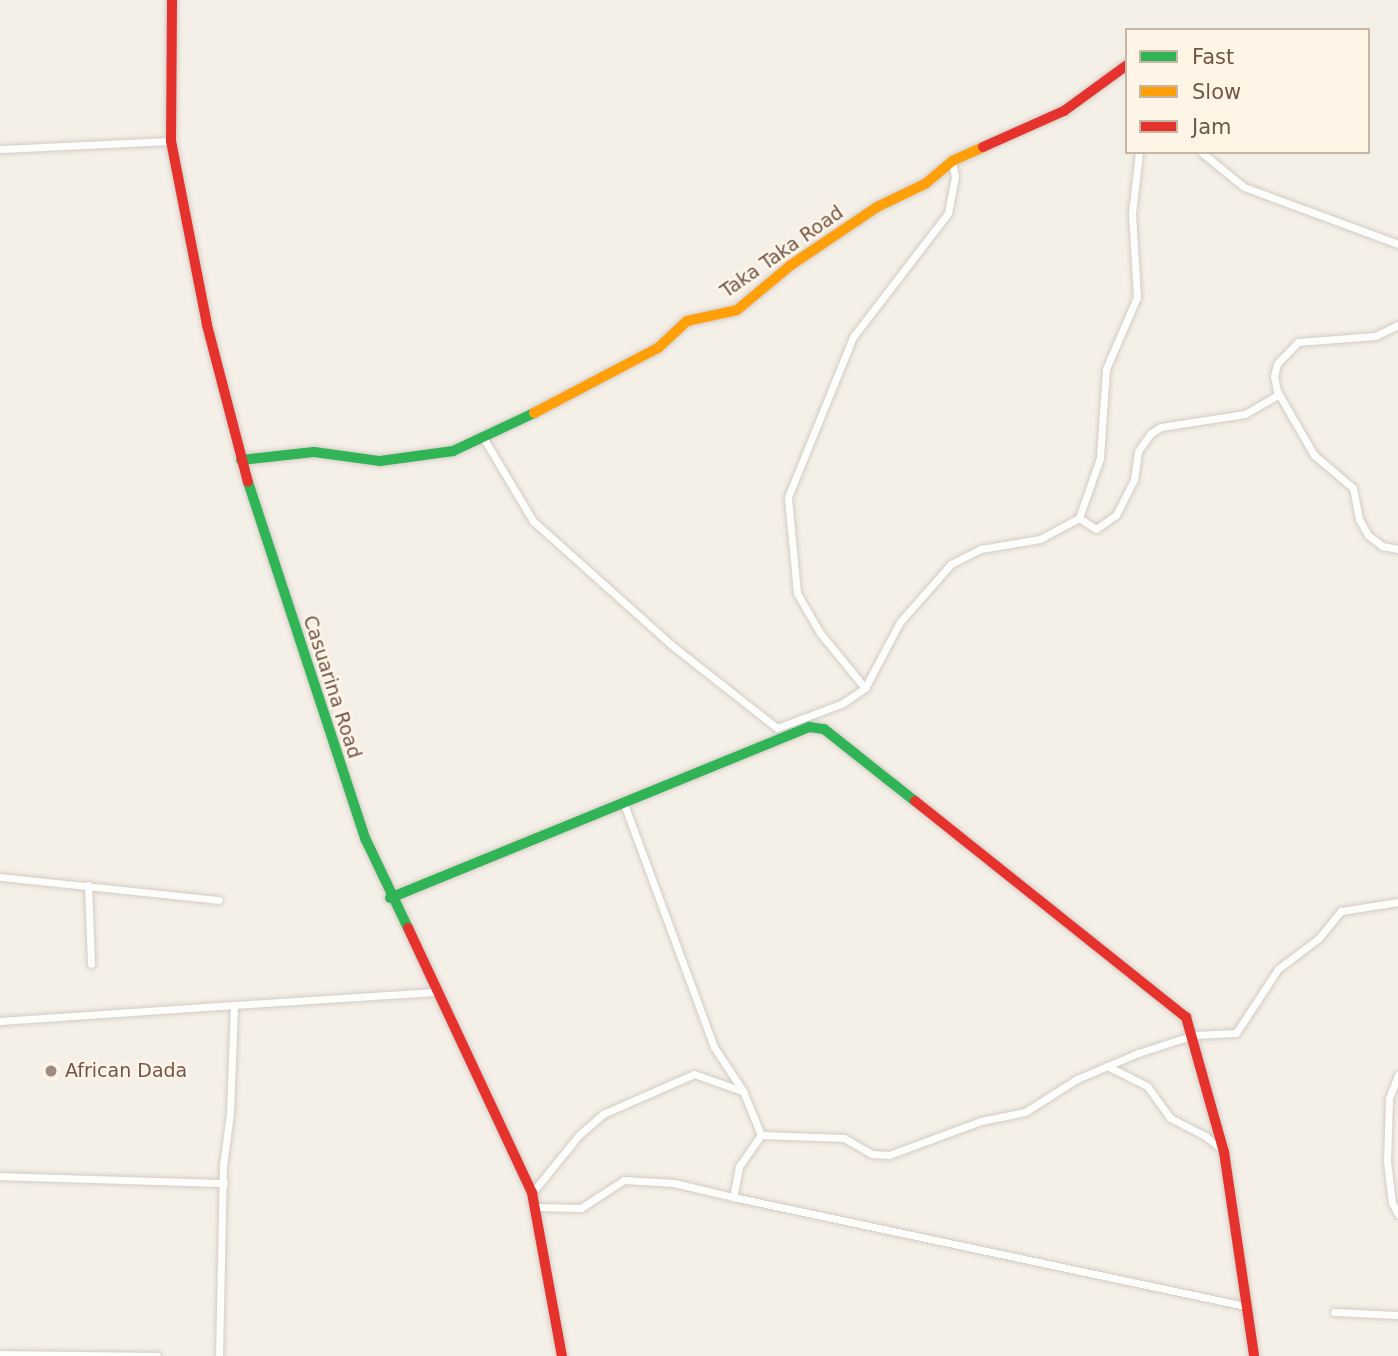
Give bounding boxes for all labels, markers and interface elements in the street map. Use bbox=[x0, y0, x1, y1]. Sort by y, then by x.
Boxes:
legend bbox=[1125, 28, 1370, 154]
text: Fast bbox=[1192, 45, 1234, 69]
text: Slow bbox=[1192, 80, 1241, 104]
text: Jam bbox=[1192, 115, 1232, 139]
street label: Taka Taka Road bbox=[716, 201, 848, 303]
street label: Casuarina Road bbox=[298, 613, 366, 761]
place label: African Dada bbox=[65, 1060, 187, 1082]
marker: African Dada bbox=[43, 1063, 59, 1079]

